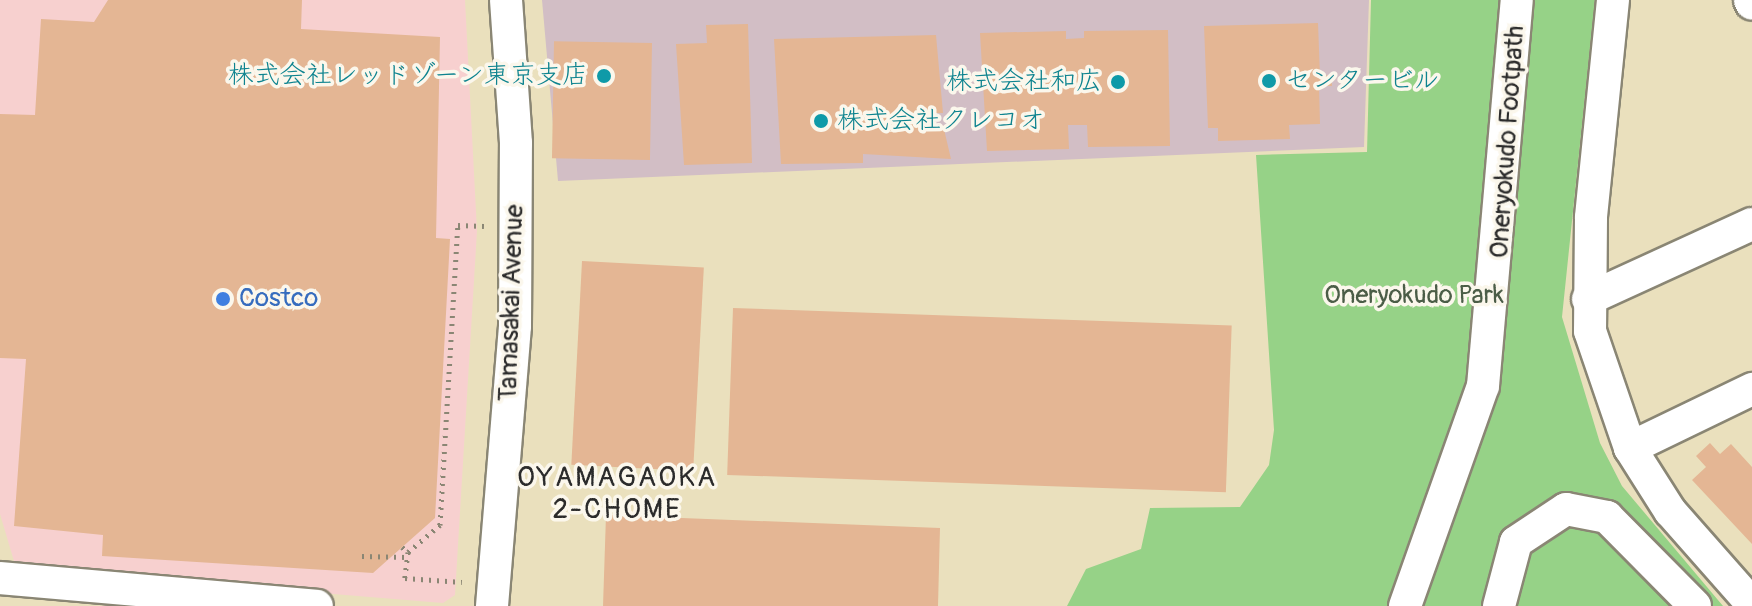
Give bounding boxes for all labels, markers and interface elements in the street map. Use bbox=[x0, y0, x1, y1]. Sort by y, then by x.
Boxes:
street label: Oneryokudo Footpath bbox=[1484, 25, 1532, 259]
place label: 株式会社レッドゾーン東京支店 bbox=[226, 60, 588, 92]
place label: センタービル bbox=[1285, 65, 1441, 97]
place label: 株式会社和広 bbox=[946, 66, 1102, 98]
marker: 株式会社レッドゾーン東京支店 bbox=[595, 67, 613, 85]
marker: センタービル bbox=[1260, 72, 1278, 90]
marker: 株式会社和広 bbox=[1109, 73, 1127, 91]
place label: 株式会社クレコオ bbox=[837, 105, 1045, 137]
marker: 株式会社クレコオ bbox=[812, 112, 830, 130]
street label: Tamasakai Avenue bbox=[493, 204, 531, 402]
park label: Oneryokudo Park bbox=[1324, 280, 1504, 312]
place label: Costco bbox=[239, 283, 318, 315]
marker: Costco bbox=[214, 290, 232, 308]
district label: OYAMAGAOKA 2-CHOME bbox=[517, 461, 717, 527]

